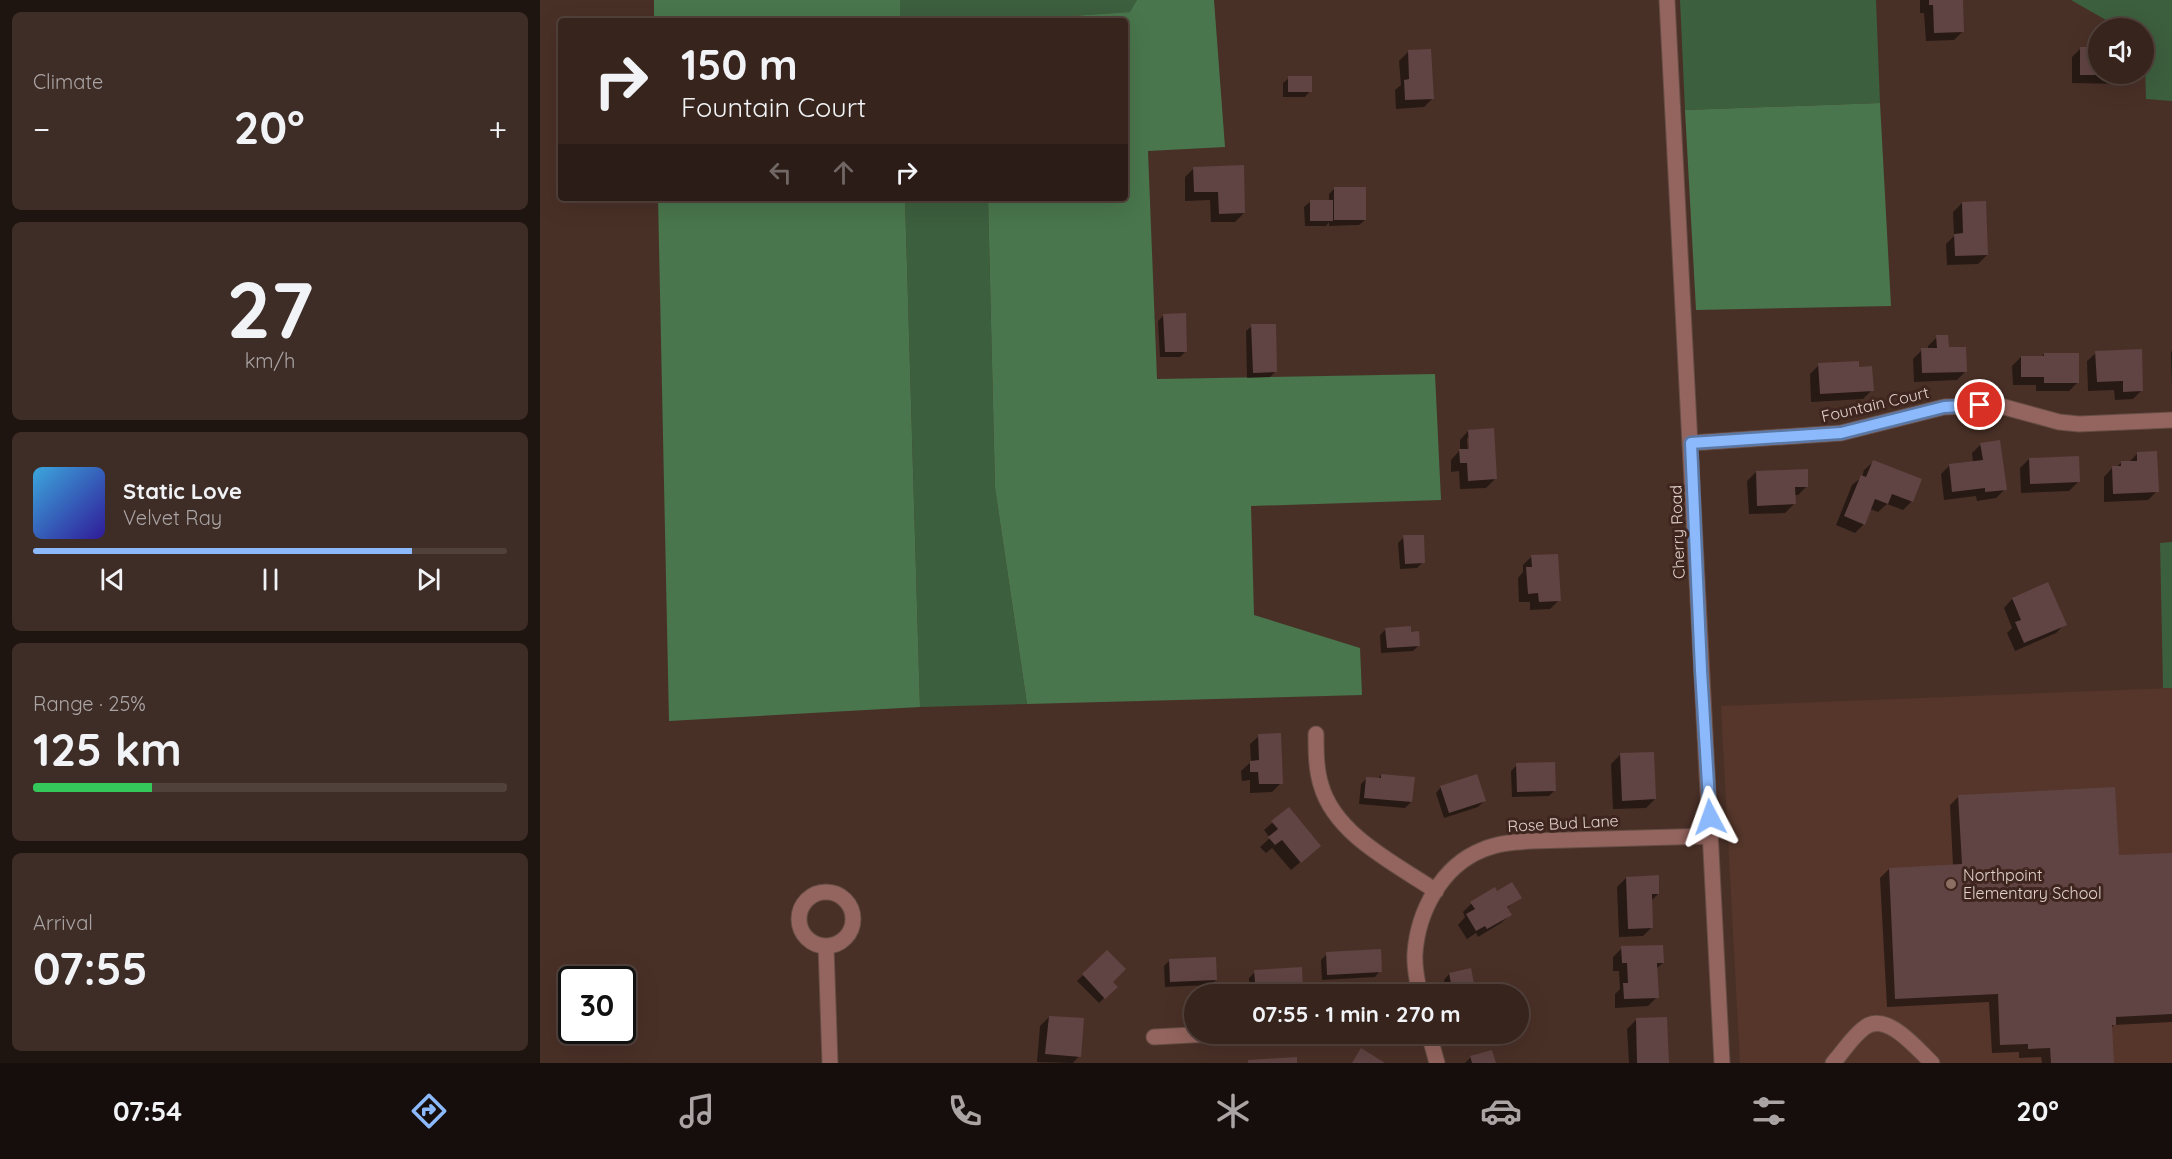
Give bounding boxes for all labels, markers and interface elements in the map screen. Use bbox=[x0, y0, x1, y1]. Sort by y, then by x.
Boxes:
map controls bbox=[2088, 18, 2154, 84]
button: sound bbox=[2088, 18, 2154, 84]
text: 150 m bbox=[681, 38, 798, 91]
icon: right bbox=[582, 42, 660, 120]
text: Climate bbox=[33, 69, 103, 94]
text: Fountain Court bbox=[681, 90, 866, 124]
text: 20° bbox=[234, 99, 305, 155]
text: − bbox=[33, 108, 50, 149]
text: + bbox=[488, 108, 507, 149]
icon: left bbox=[764, 156, 797, 189]
icon: ahead bbox=[827, 156, 860, 189]
icon: right bbox=[890, 156, 923, 189]
text: 27 bbox=[226, 260, 314, 358]
text: km/h bbox=[245, 348, 295, 373]
pin bbox=[1954, 379, 2005, 430]
street label: Fountain Court bbox=[1819, 382, 1931, 426]
icon: arrive bbox=[1963, 388, 1996, 421]
text: Static Love bbox=[123, 477, 242, 505]
street label: Cherry Road bbox=[1665, 485, 1689, 579]
text: Velvet Ray bbox=[123, 505, 222, 530]
icon: previous bbox=[96, 563, 129, 596]
icon: pause bbox=[254, 563, 287, 596]
icon: next bbox=[412, 563, 445, 596]
text: Range · 25% bbox=[33, 691, 146, 716]
text: 125 km bbox=[33, 721, 182, 777]
position arrow bbox=[1678, 785, 1742, 849]
street label: Rose Bud Lane bbox=[1507, 810, 1619, 836]
place label: Northpoint Elementary School bbox=[1963, 865, 2102, 903]
marker: Northpoint Elementary School bbox=[1944, 877, 1958, 891]
text: Arrival bbox=[33, 910, 93, 935]
text: 07:55 bbox=[33, 940, 148, 996]
speed limit sign: 30 bbox=[558, 966, 636, 1044]
text: 07:55 · 1 min · 270 m bbox=[1252, 1000, 1461, 1028]
icon: directions bbox=[408, 1090, 450, 1132]
icon: music bbox=[676, 1090, 718, 1132]
icon: phone bbox=[944, 1090, 986, 1132]
icon: climate bbox=[1212, 1090, 1254, 1132]
icon: car bbox=[1480, 1090, 1522, 1132]
icon: filters bbox=[1748, 1090, 1790, 1132]
text: 07:54 bbox=[113, 1094, 182, 1128]
text: 20° bbox=[2016, 1094, 2059, 1128]

